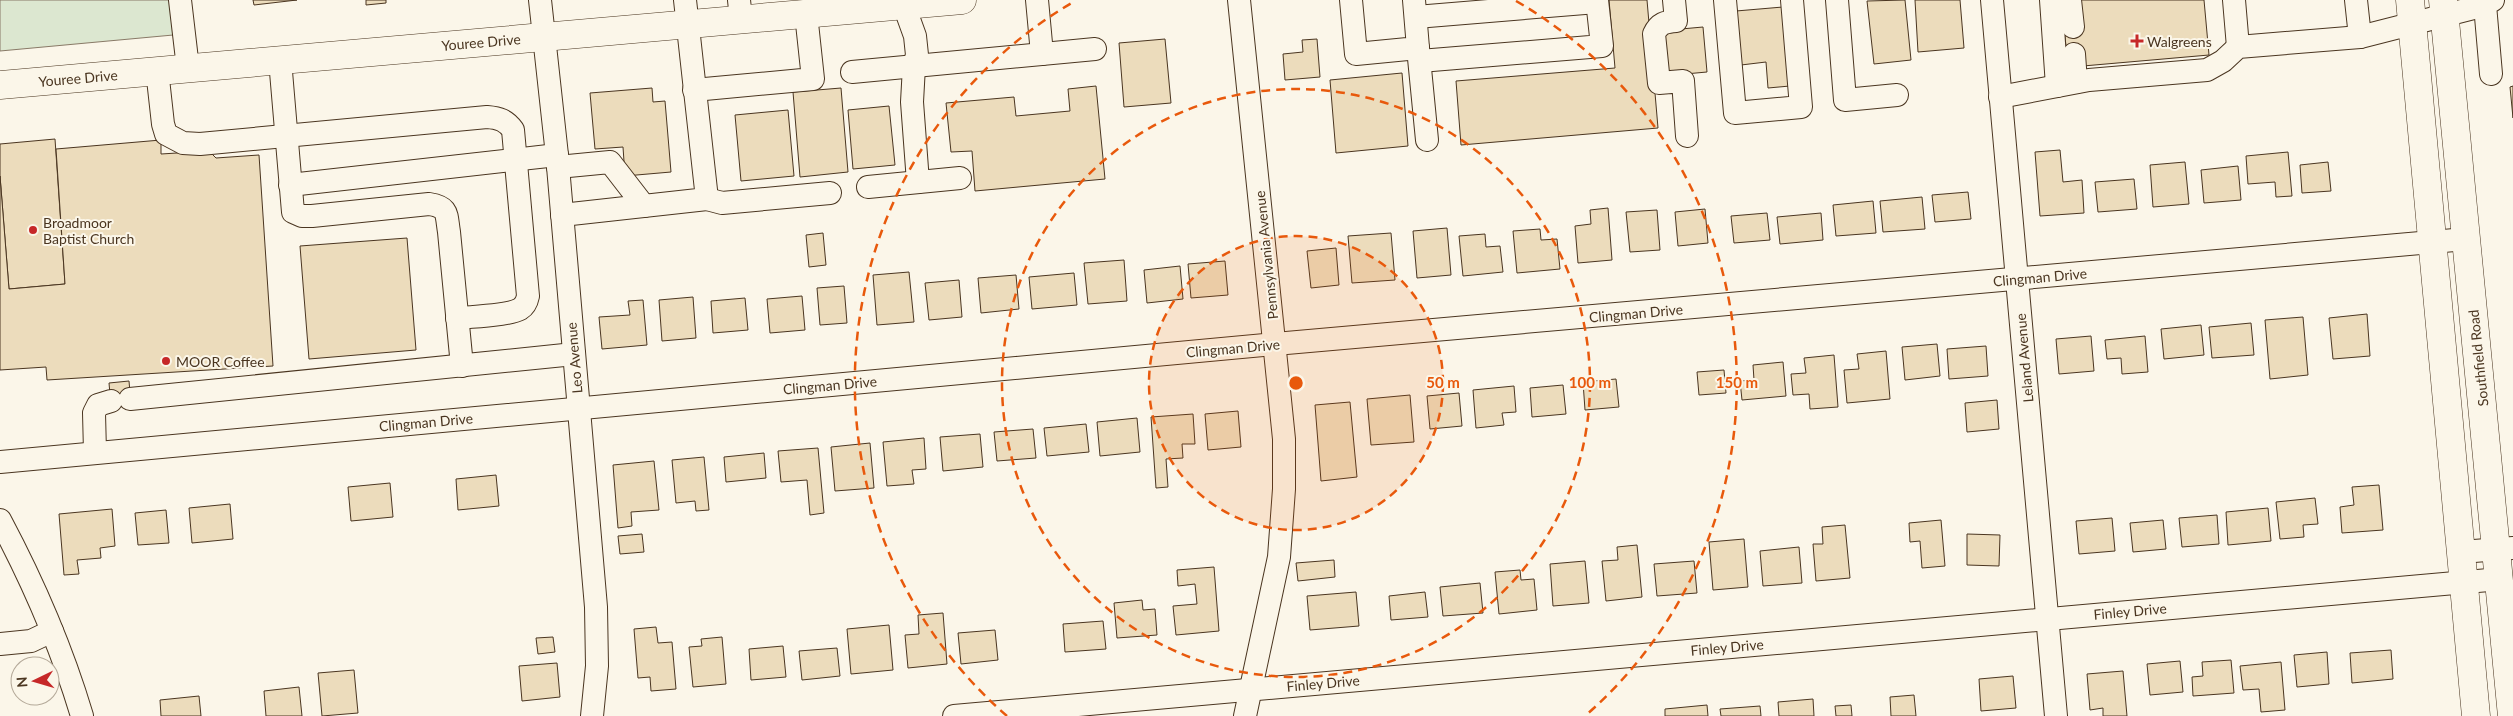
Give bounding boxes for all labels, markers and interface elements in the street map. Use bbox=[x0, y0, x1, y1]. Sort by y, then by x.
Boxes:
street label: Youree Drive bbox=[441, 30, 521, 54]
place label: Walgreens bbox=[2147, 33, 2212, 50]
marker: Walgreens bbox=[2131, 35, 2143, 47]
street label: Youree Drive bbox=[38, 66, 118, 90]
street label: Pennsylvania Avenue bbox=[1251, 190, 1281, 320]
place label: Broadmoor Baptist Church bbox=[43, 214, 134, 247]
marker: Broadmoor Baptist Church bbox=[27, 224, 39, 236]
street label: Clingman Drive bbox=[1992, 264, 2088, 290]
street label: Clingman Drive bbox=[1588, 300, 1684, 326]
street label: Southfield Road bbox=[2464, 309, 2492, 407]
street label: Leland Avenue bbox=[2012, 313, 2036, 403]
street label: Leo Avenue bbox=[562, 322, 586, 394]
street label: Clingman Drive bbox=[1185, 335, 1281, 361]
place label: MOOR Coffee bbox=[176, 353, 265, 370]
marker: MOOR Coffee bbox=[160, 355, 172, 367]
street label: Clingman Drive bbox=[782, 372, 878, 398]
text: 50 m bbox=[1426, 373, 1460, 391]
text: 100 m bbox=[1569, 373, 1611, 391]
text: 150 m bbox=[1716, 373, 1758, 391]
centre of rings bbox=[1287, 374, 1305, 392]
street label: Clingman Drive bbox=[378, 409, 474, 435]
street label: Finley Drive bbox=[2093, 599, 2167, 623]
street label: Finley Drive bbox=[1690, 635, 1764, 659]
north arrow bbox=[10, 656, 60, 706]
street label: Finley Drive bbox=[1286, 671, 1360, 695]
text: N bbox=[13, 676, 30, 688]

